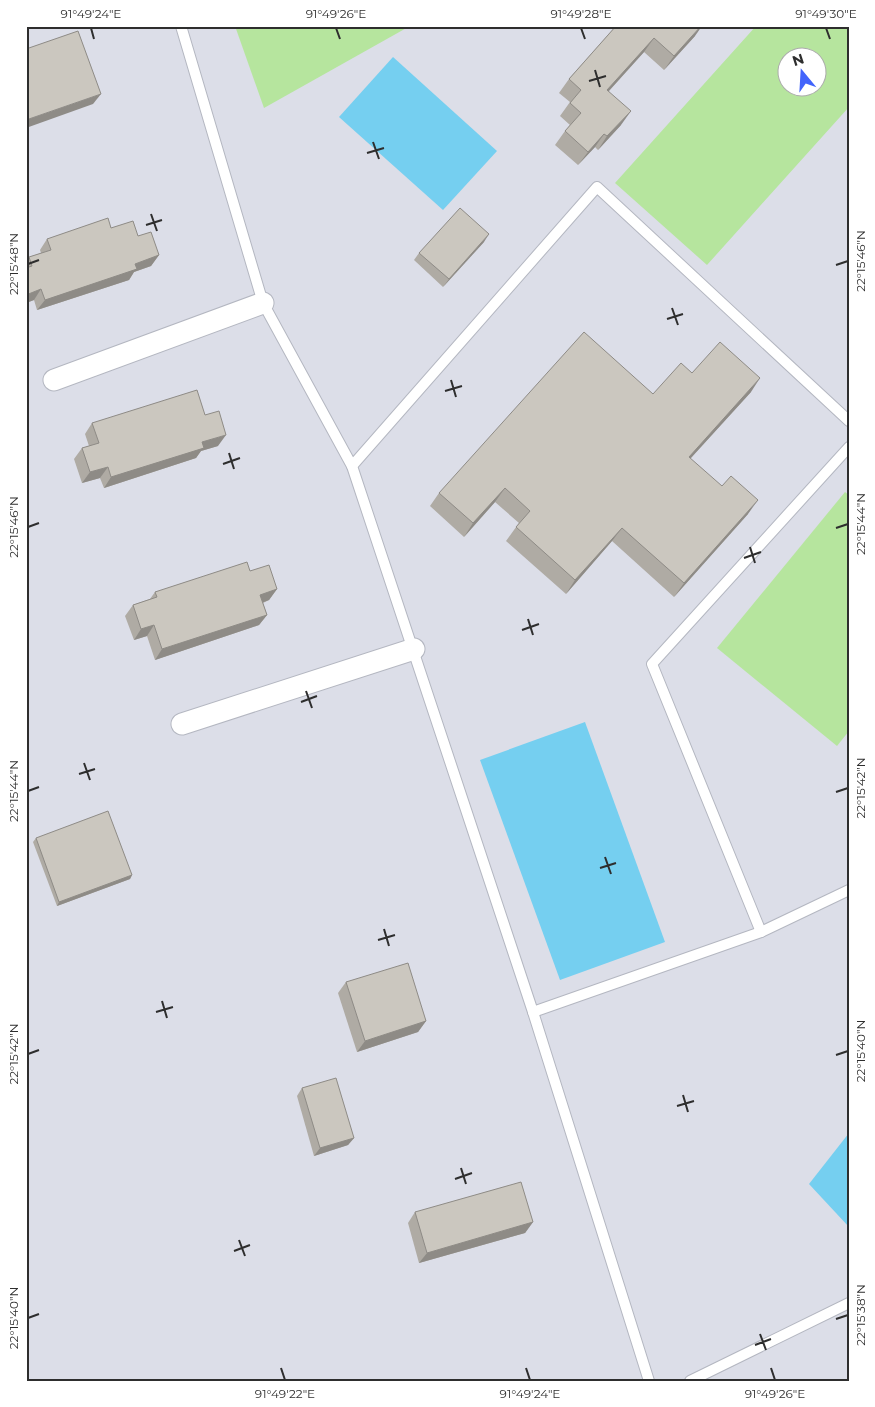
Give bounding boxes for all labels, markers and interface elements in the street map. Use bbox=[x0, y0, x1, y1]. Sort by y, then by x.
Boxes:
text: 91°49'24"E bbox=[61, 6, 121, 21]
text: 91°49'26"E bbox=[306, 6, 366, 21]
text: 91°49'28"E bbox=[550, 6, 612, 21]
text: 91°49'30"E bbox=[795, 6, 857, 21]
north arrow bbox=[778, 48, 828, 98]
text: N bbox=[790, 49, 806, 70]
text: 22°15'46"N bbox=[853, 230, 868, 292]
text: 22°15'48"N bbox=[6, 233, 21, 295]
text: 22°15'44"N bbox=[853, 493, 868, 555]
text: 22°15'46"N bbox=[6, 496, 21, 558]
text: 22°15'42"N bbox=[853, 757, 868, 819]
text: 22°15'44"N bbox=[6, 760, 21, 822]
text: 22°15'40"N bbox=[853, 1020, 868, 1082]
text: 22°15'42"N bbox=[6, 1023, 21, 1085]
text: 22°15'38"N bbox=[853, 1284, 868, 1346]
text: 22°15'40"N bbox=[6, 1287, 21, 1349]
text: 91°49'22"E bbox=[255, 1386, 315, 1401]
text: 91°49'24"E bbox=[500, 1386, 560, 1401]
text: 91°49'26"E bbox=[745, 1386, 805, 1401]

